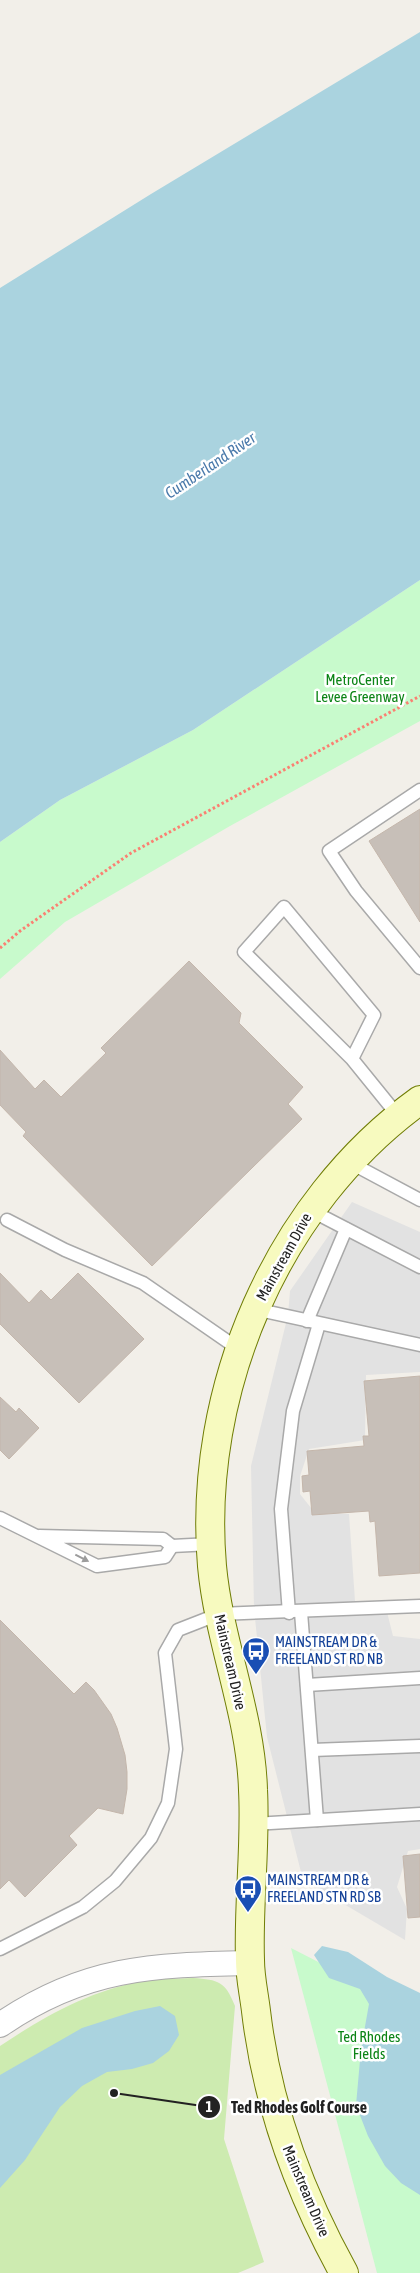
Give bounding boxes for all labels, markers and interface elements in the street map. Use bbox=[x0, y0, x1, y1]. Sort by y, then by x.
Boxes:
water label: Cumberland River bbox=[161, 427, 260, 502]
park label: MetroCenter Levee Greenway bbox=[315, 671, 405, 705]
street label: Mainstream Drive bbox=[252, 1210, 315, 1304]
one-way arrow bbox=[75, 1555, 89, 1563]
street label: Mainstream Drive bbox=[211, 1612, 250, 1712]
place label: MAINSTREAM DR & FREELAND ST RD NB bbox=[275, 1633, 383, 1667]
bus stop icon: MAINSTREAM DR & FREELAND ST RD NB bbox=[241, 1636, 271, 1675]
place label: MAINSTREAM DR & FREELAND STN RD SB bbox=[267, 1871, 381, 1905]
bus stop icon: MAINSTREAM DR & FREELAND STN RD SB bbox=[233, 1874, 263, 1913]
park label: Ted Rhodes Fields bbox=[338, 2028, 400, 2062]
callout: Ted Rhodes Golf Course bbox=[196, 2092, 377, 2123]
text: 1 bbox=[205, 2098, 213, 2115]
text: Ted Rhodes Golf Course bbox=[231, 2098, 367, 2116]
street label: Mainstream Drive bbox=[280, 2143, 333, 2239]

